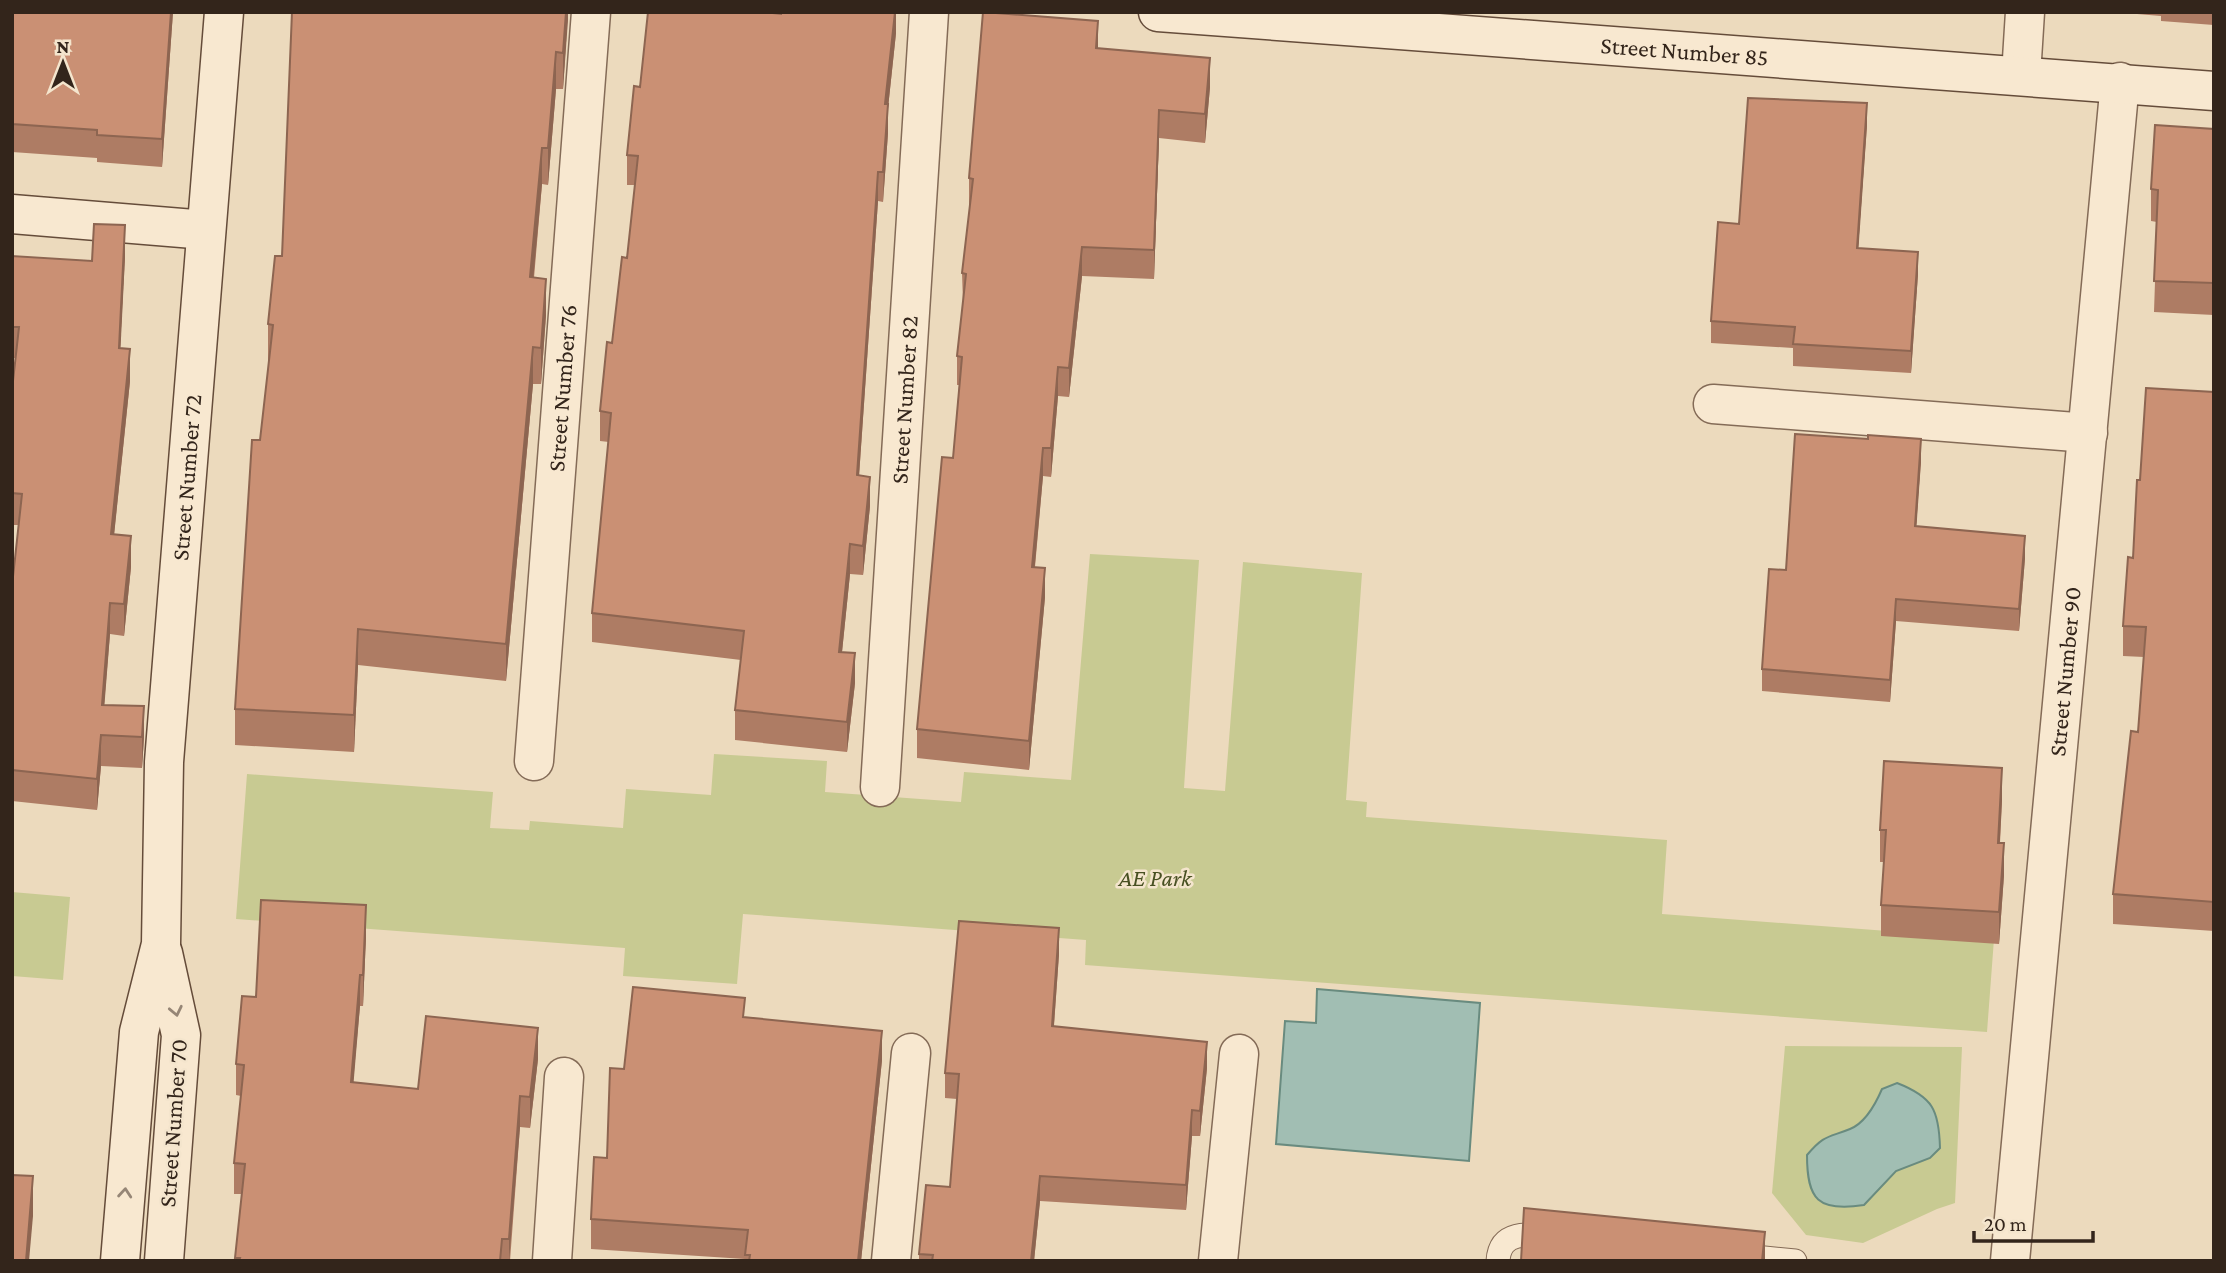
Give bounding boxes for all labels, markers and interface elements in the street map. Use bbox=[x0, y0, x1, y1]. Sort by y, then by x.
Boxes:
north arrow bbox=[28, 28, 98, 98]
street label: Street Number 85 bbox=[1600, 31, 1770, 71]
text: N bbox=[57, 36, 70, 57]
street label: Street Number 76 bbox=[542, 304, 582, 473]
street label: Street Number 82 bbox=[885, 315, 923, 485]
street label: Street Number 72 bbox=[166, 393, 206, 562]
street label: Street Number 90 bbox=[2043, 586, 2086, 758]
park label: AE Park bbox=[1118, 864, 1193, 891]
one-way arrow bbox=[168, 1005, 182, 1017]
street label: Street Number 70 bbox=[153, 1038, 192, 1208]
one-way arrow bbox=[117, 1187, 132, 1198]
scale bar bbox=[1974, 1200, 2093, 1244]
text: 20 m bbox=[1984, 1212, 2027, 1236]

